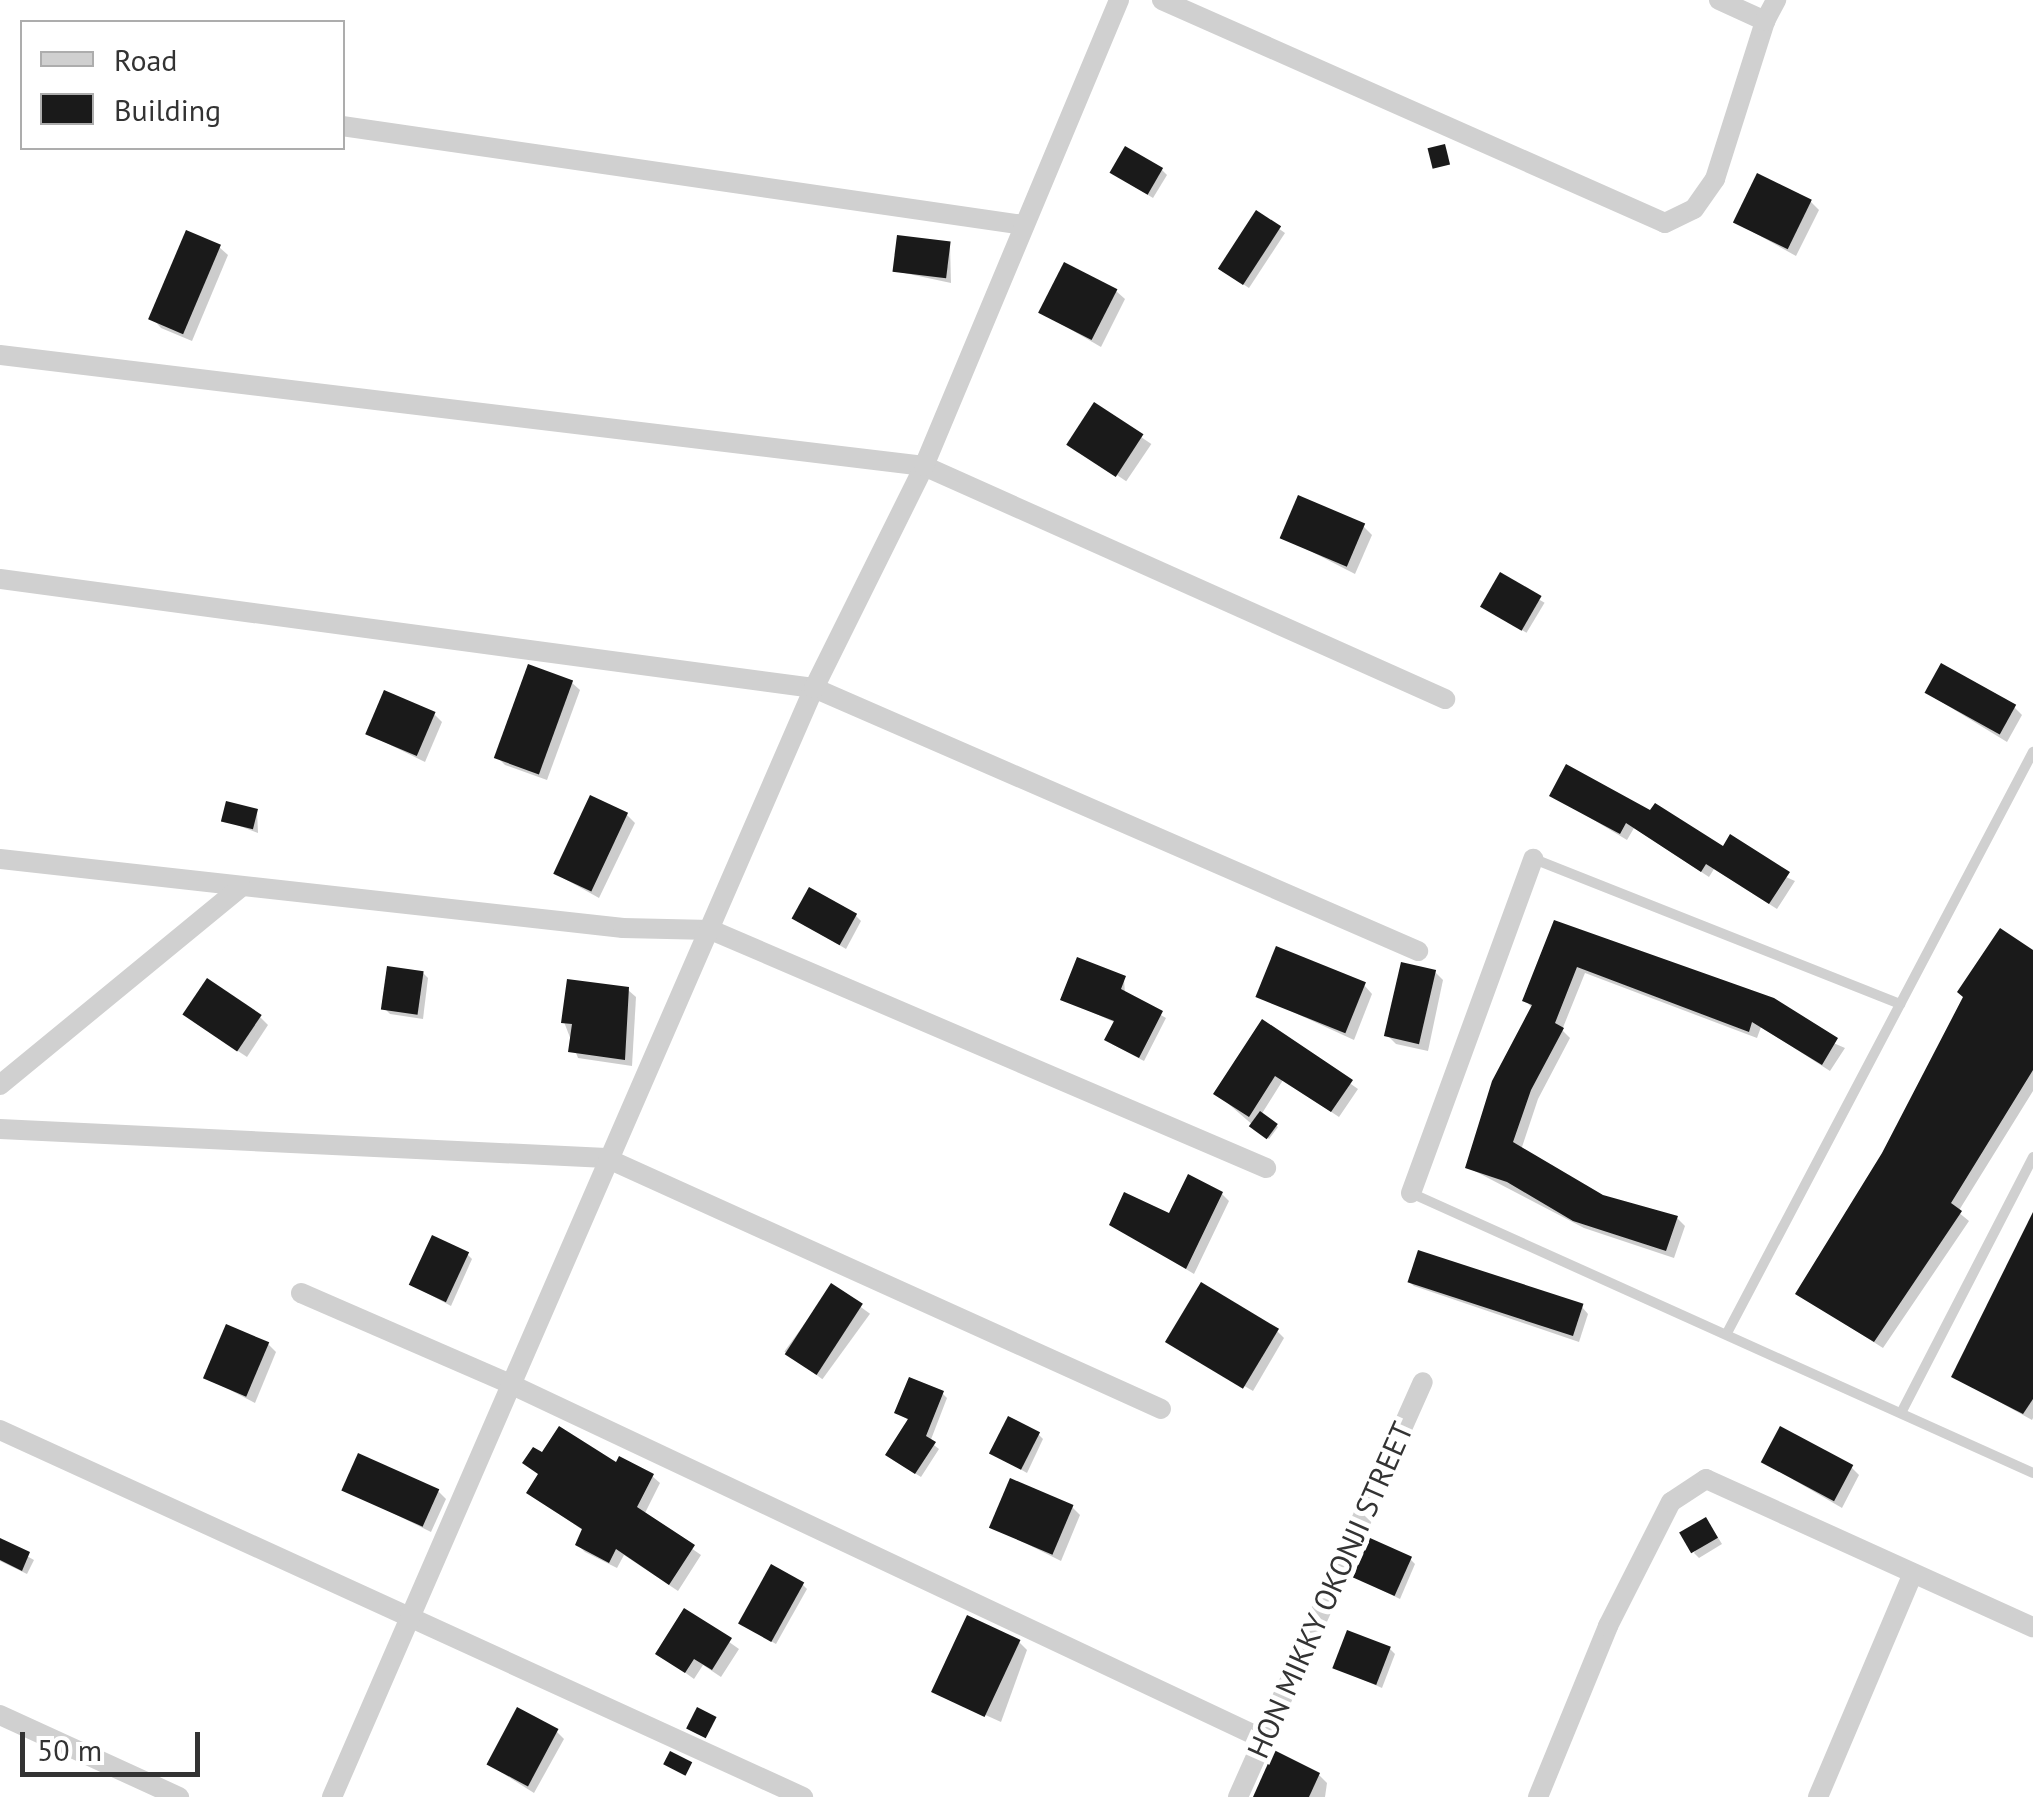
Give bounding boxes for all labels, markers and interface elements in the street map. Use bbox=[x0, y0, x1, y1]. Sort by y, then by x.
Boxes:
legend bbox=[20, 20, 345, 150]
text: Road bbox=[114, 40, 178, 79]
text: Building bbox=[114, 90, 221, 129]
street label: HON MIKKY OKONJI STREET bbox=[1239, 1416, 1421, 1764]
scale bar bbox=[25, 1712, 205, 1774]
text: 50 m bbox=[37, 1730, 102, 1769]

